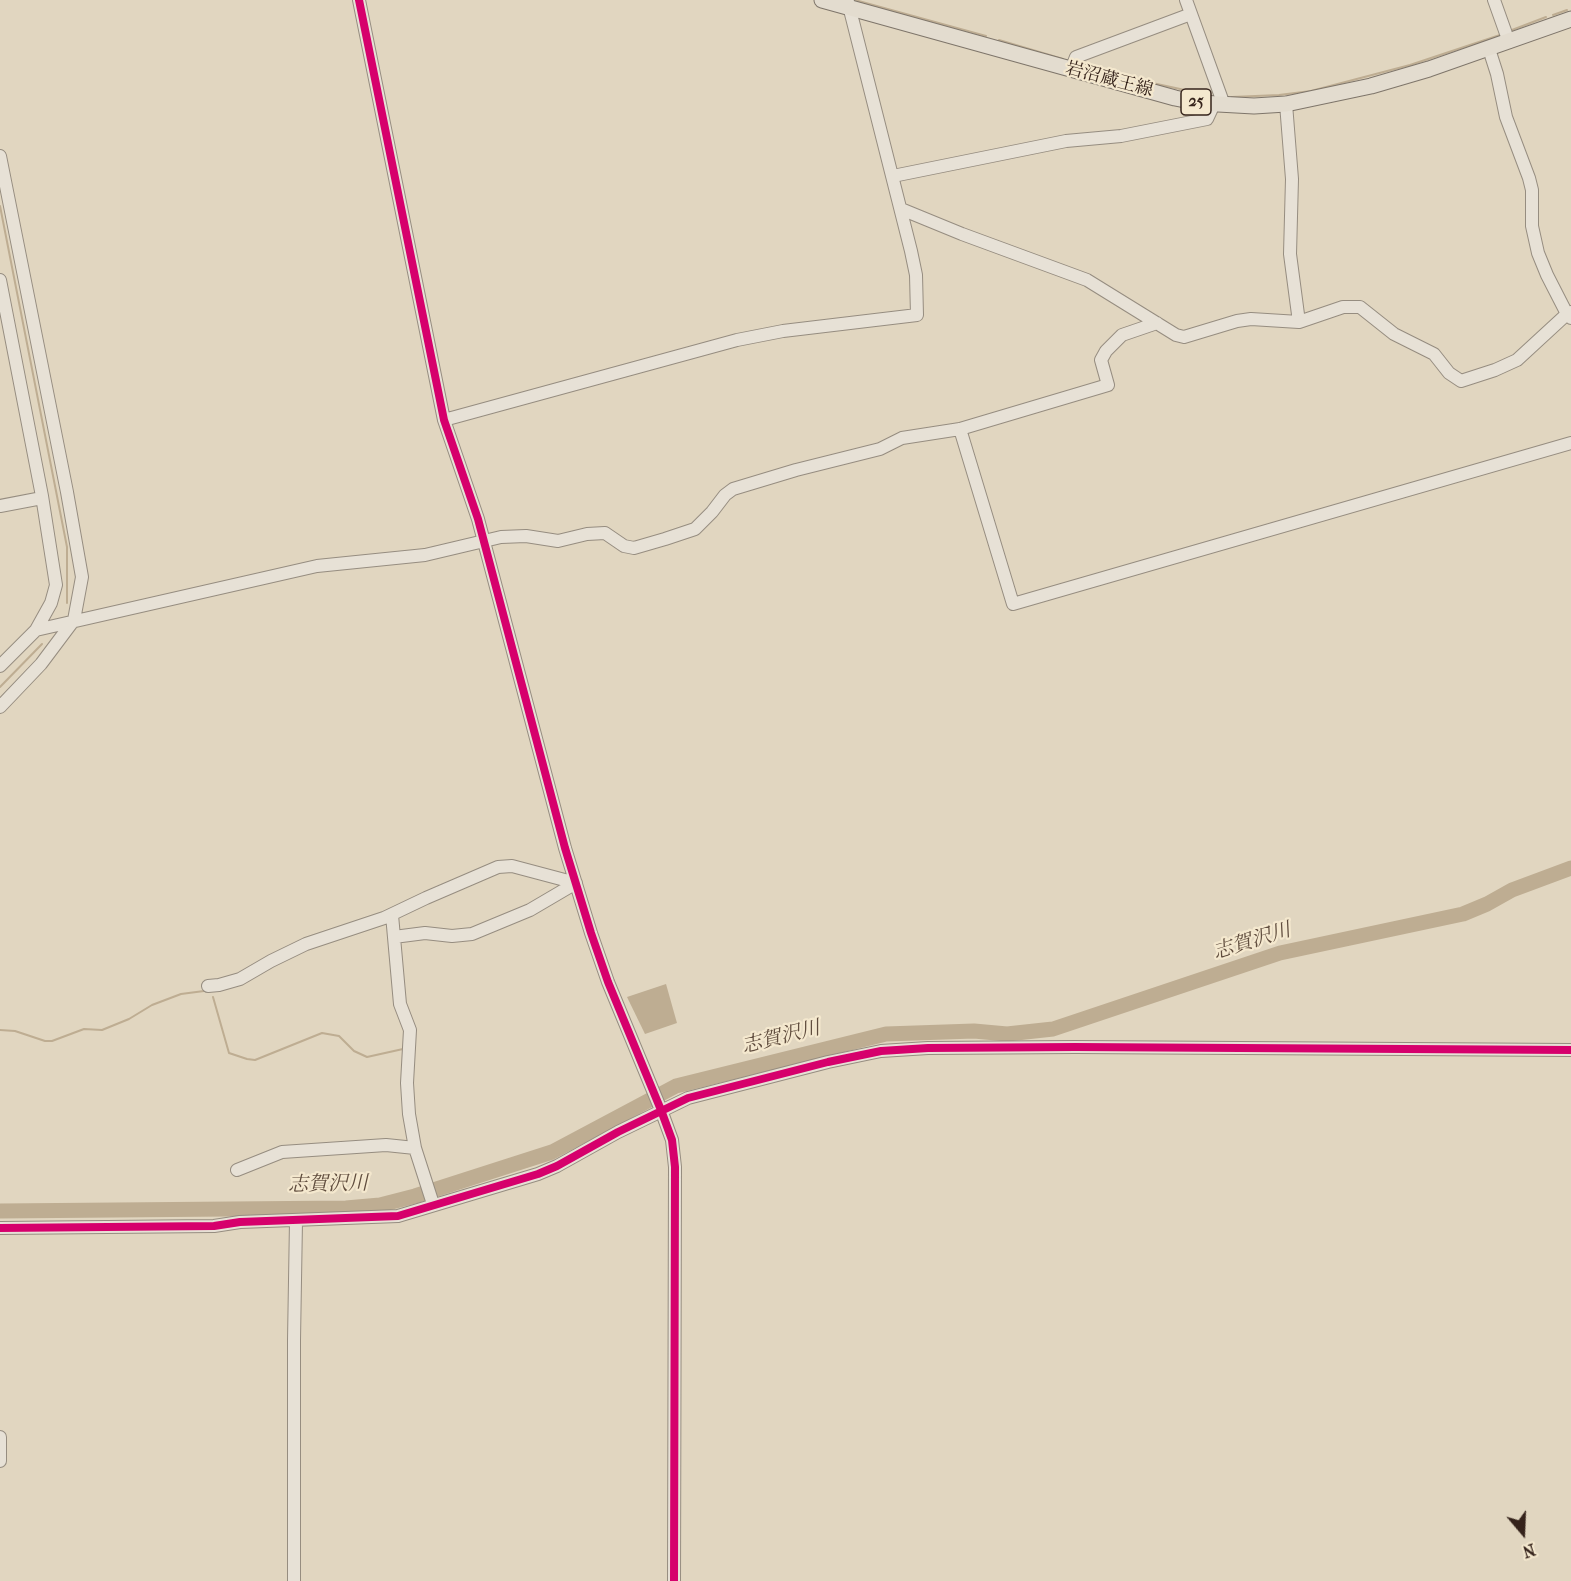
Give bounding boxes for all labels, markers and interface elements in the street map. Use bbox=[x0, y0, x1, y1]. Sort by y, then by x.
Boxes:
street label: 岩沼蔵王線 bbox=[1063, 58, 1155, 102]
road number: 25 bbox=[1181, 89, 1211, 115]
water label: 志賀沢川 bbox=[1210, 919, 1294, 965]
water label: 志賀沢川 bbox=[739, 1017, 823, 1059]
water label: 志賀沢川 bbox=[288, 1172, 368, 1198]
north arrow bbox=[1493, 1503, 1553, 1563]
text: N bbox=[1520, 1540, 1538, 1561]

